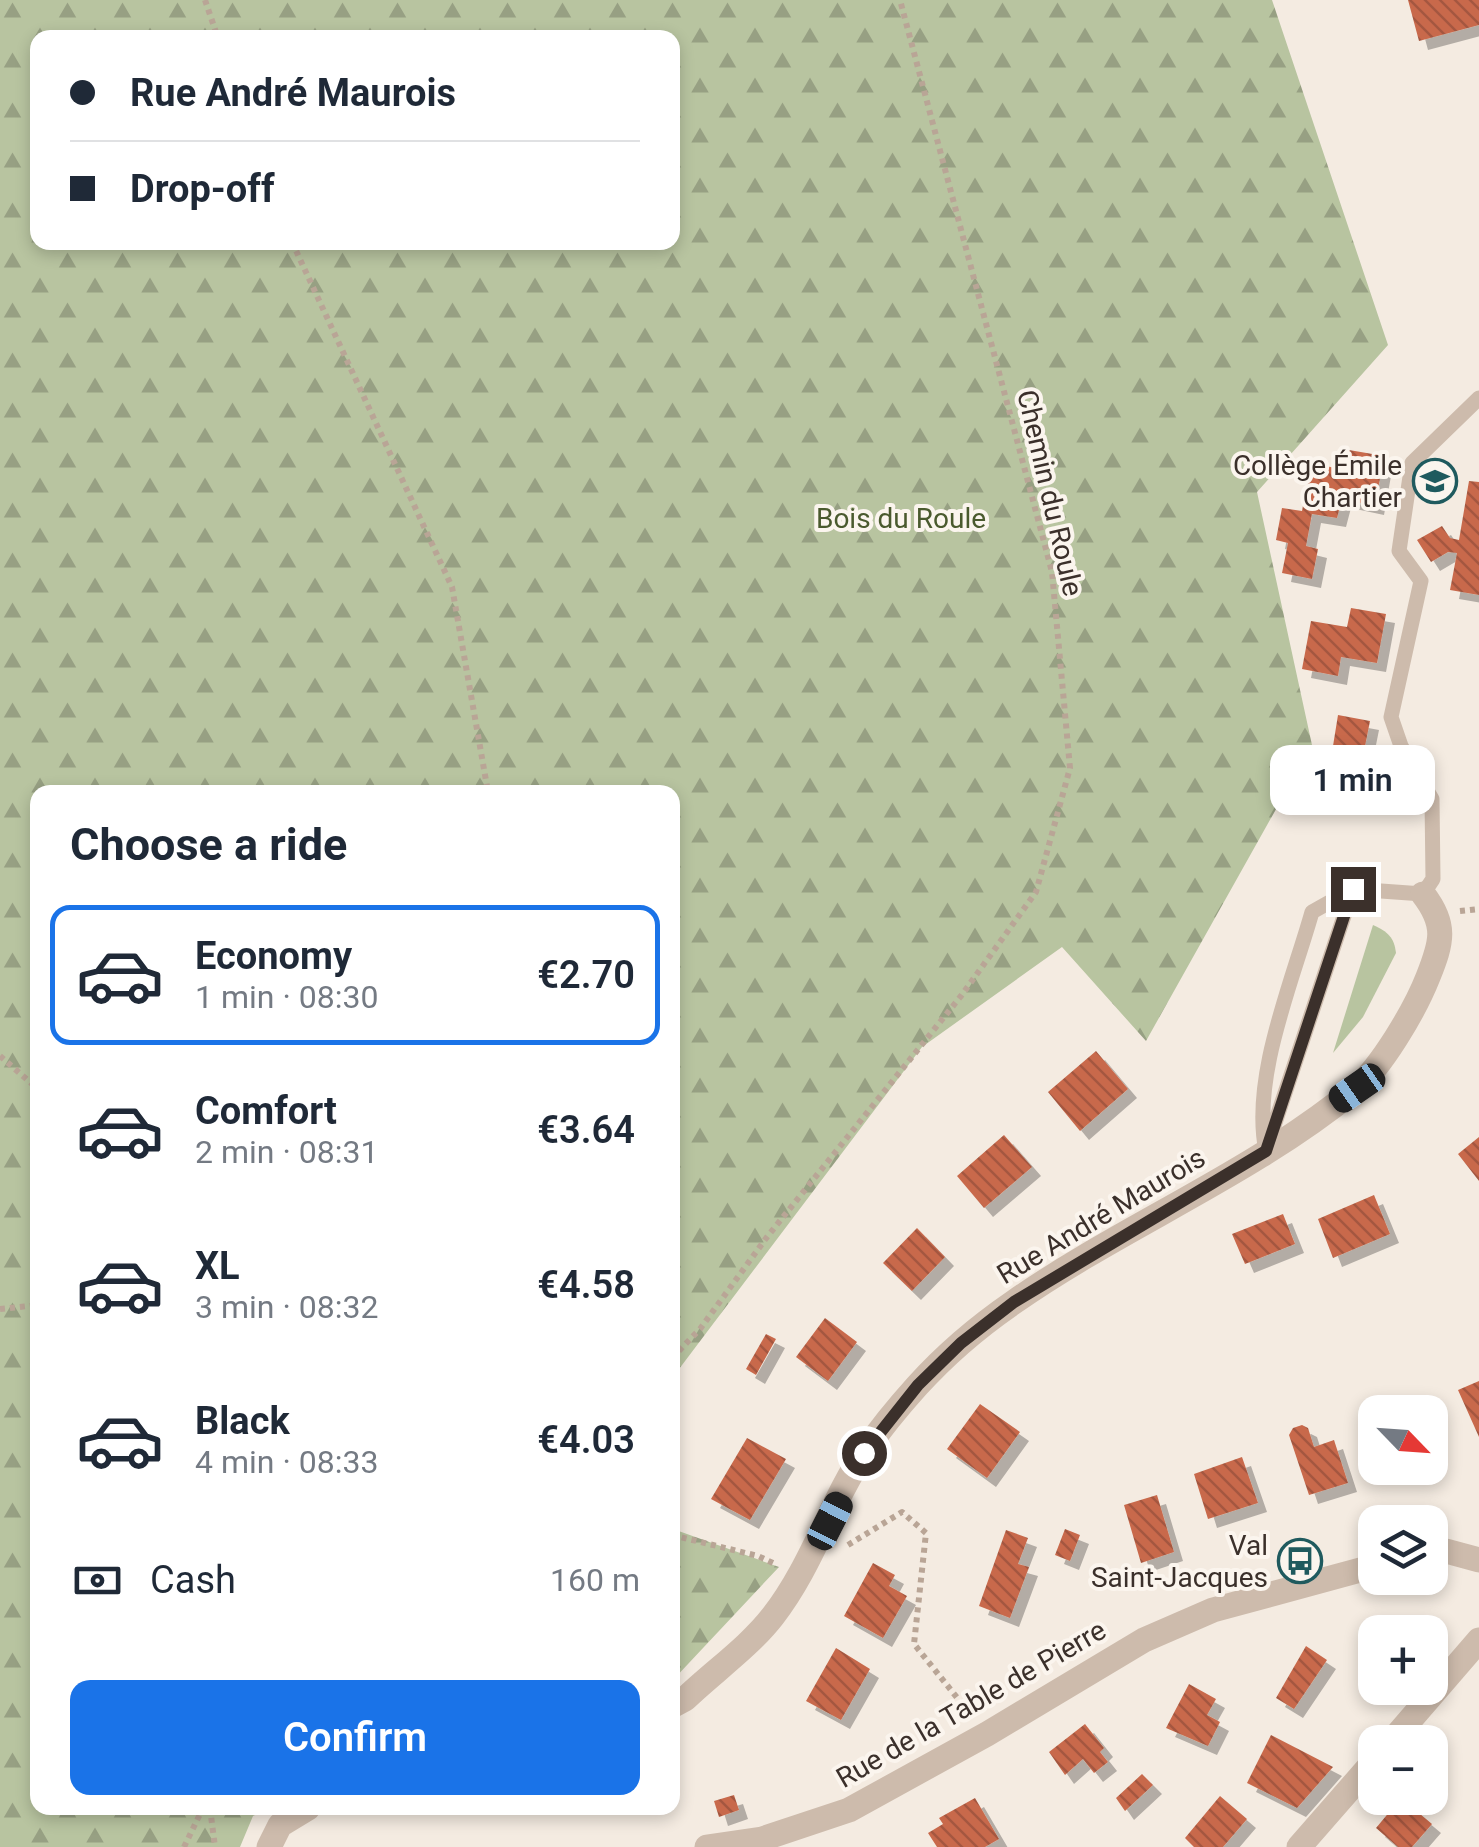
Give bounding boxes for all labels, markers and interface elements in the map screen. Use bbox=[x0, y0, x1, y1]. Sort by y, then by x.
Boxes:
text: Rue André Maurois bbox=[130, 71, 456, 115]
text: Drop-off bbox=[130, 167, 275, 211]
street label: Chemin du Roule bbox=[1010, 387, 1090, 599]
place label: Collège Émile Chartier bbox=[1233, 449, 1403, 514]
school or university icon: Collège Émile Chartier bbox=[1412, 458, 1458, 504]
park label: Bois du Roule bbox=[816, 502, 986, 535]
callout: 1 min bbox=[1270, 744, 1436, 814]
text: 1 min bbox=[1312, 761, 1393, 799]
text: Choose a ride bbox=[70, 818, 347, 871]
route end bbox=[1331, 867, 1376, 912]
icon: car bbox=[75, 930, 165, 1020]
text: Economy bbox=[195, 934, 352, 978]
text: €2.70 bbox=[537, 953, 635, 997]
text: 1 min · 08:30 bbox=[195, 978, 378, 1016]
car bbox=[1324, 1059, 1390, 1117]
icon: car bbox=[75, 1085, 165, 1175]
text: Comfort bbox=[195, 1089, 337, 1133]
text: €3.64 bbox=[537, 1108, 635, 1152]
text: 2 min · 08:31 bbox=[195, 1133, 378, 1171]
street label: Rue André Maurois bbox=[991, 1141, 1211, 1291]
icon: car bbox=[75, 1240, 165, 1330]
text: XL bbox=[195, 1244, 240, 1288]
text: €4.58 bbox=[537, 1263, 635, 1307]
text: 3 min · 08:32 bbox=[195, 1288, 378, 1326]
icon: car bbox=[75, 1395, 165, 1485]
north arrow bbox=[1358, 1395, 1448, 1485]
map controls bbox=[1358, 1395, 1448, 1815]
text: Black bbox=[195, 1399, 290, 1443]
text: €4.03 bbox=[537, 1418, 635, 1462]
route start bbox=[842, 1431, 887, 1476]
text: 4 min · 08:33 bbox=[195, 1443, 378, 1481]
car bbox=[803, 1487, 857, 1555]
button: layers bbox=[1358, 1505, 1448, 1595]
place label: Val Saint-Jacques bbox=[1091, 1529, 1268, 1594]
bus stop icon: Val Saint-Jacques bbox=[1277, 1538, 1323, 1584]
icon: cash bbox=[70, 1553, 125, 1608]
text: Cash bbox=[150, 1558, 236, 1602]
text: 160 m bbox=[550, 1561, 640, 1599]
street label: Rue de la Table de Pierre bbox=[830, 1613, 1112, 1795]
button: + bbox=[1358, 1615, 1448, 1705]
button: Confirm bbox=[70, 1680, 640, 1795]
button: − bbox=[1358, 1725, 1448, 1815]

